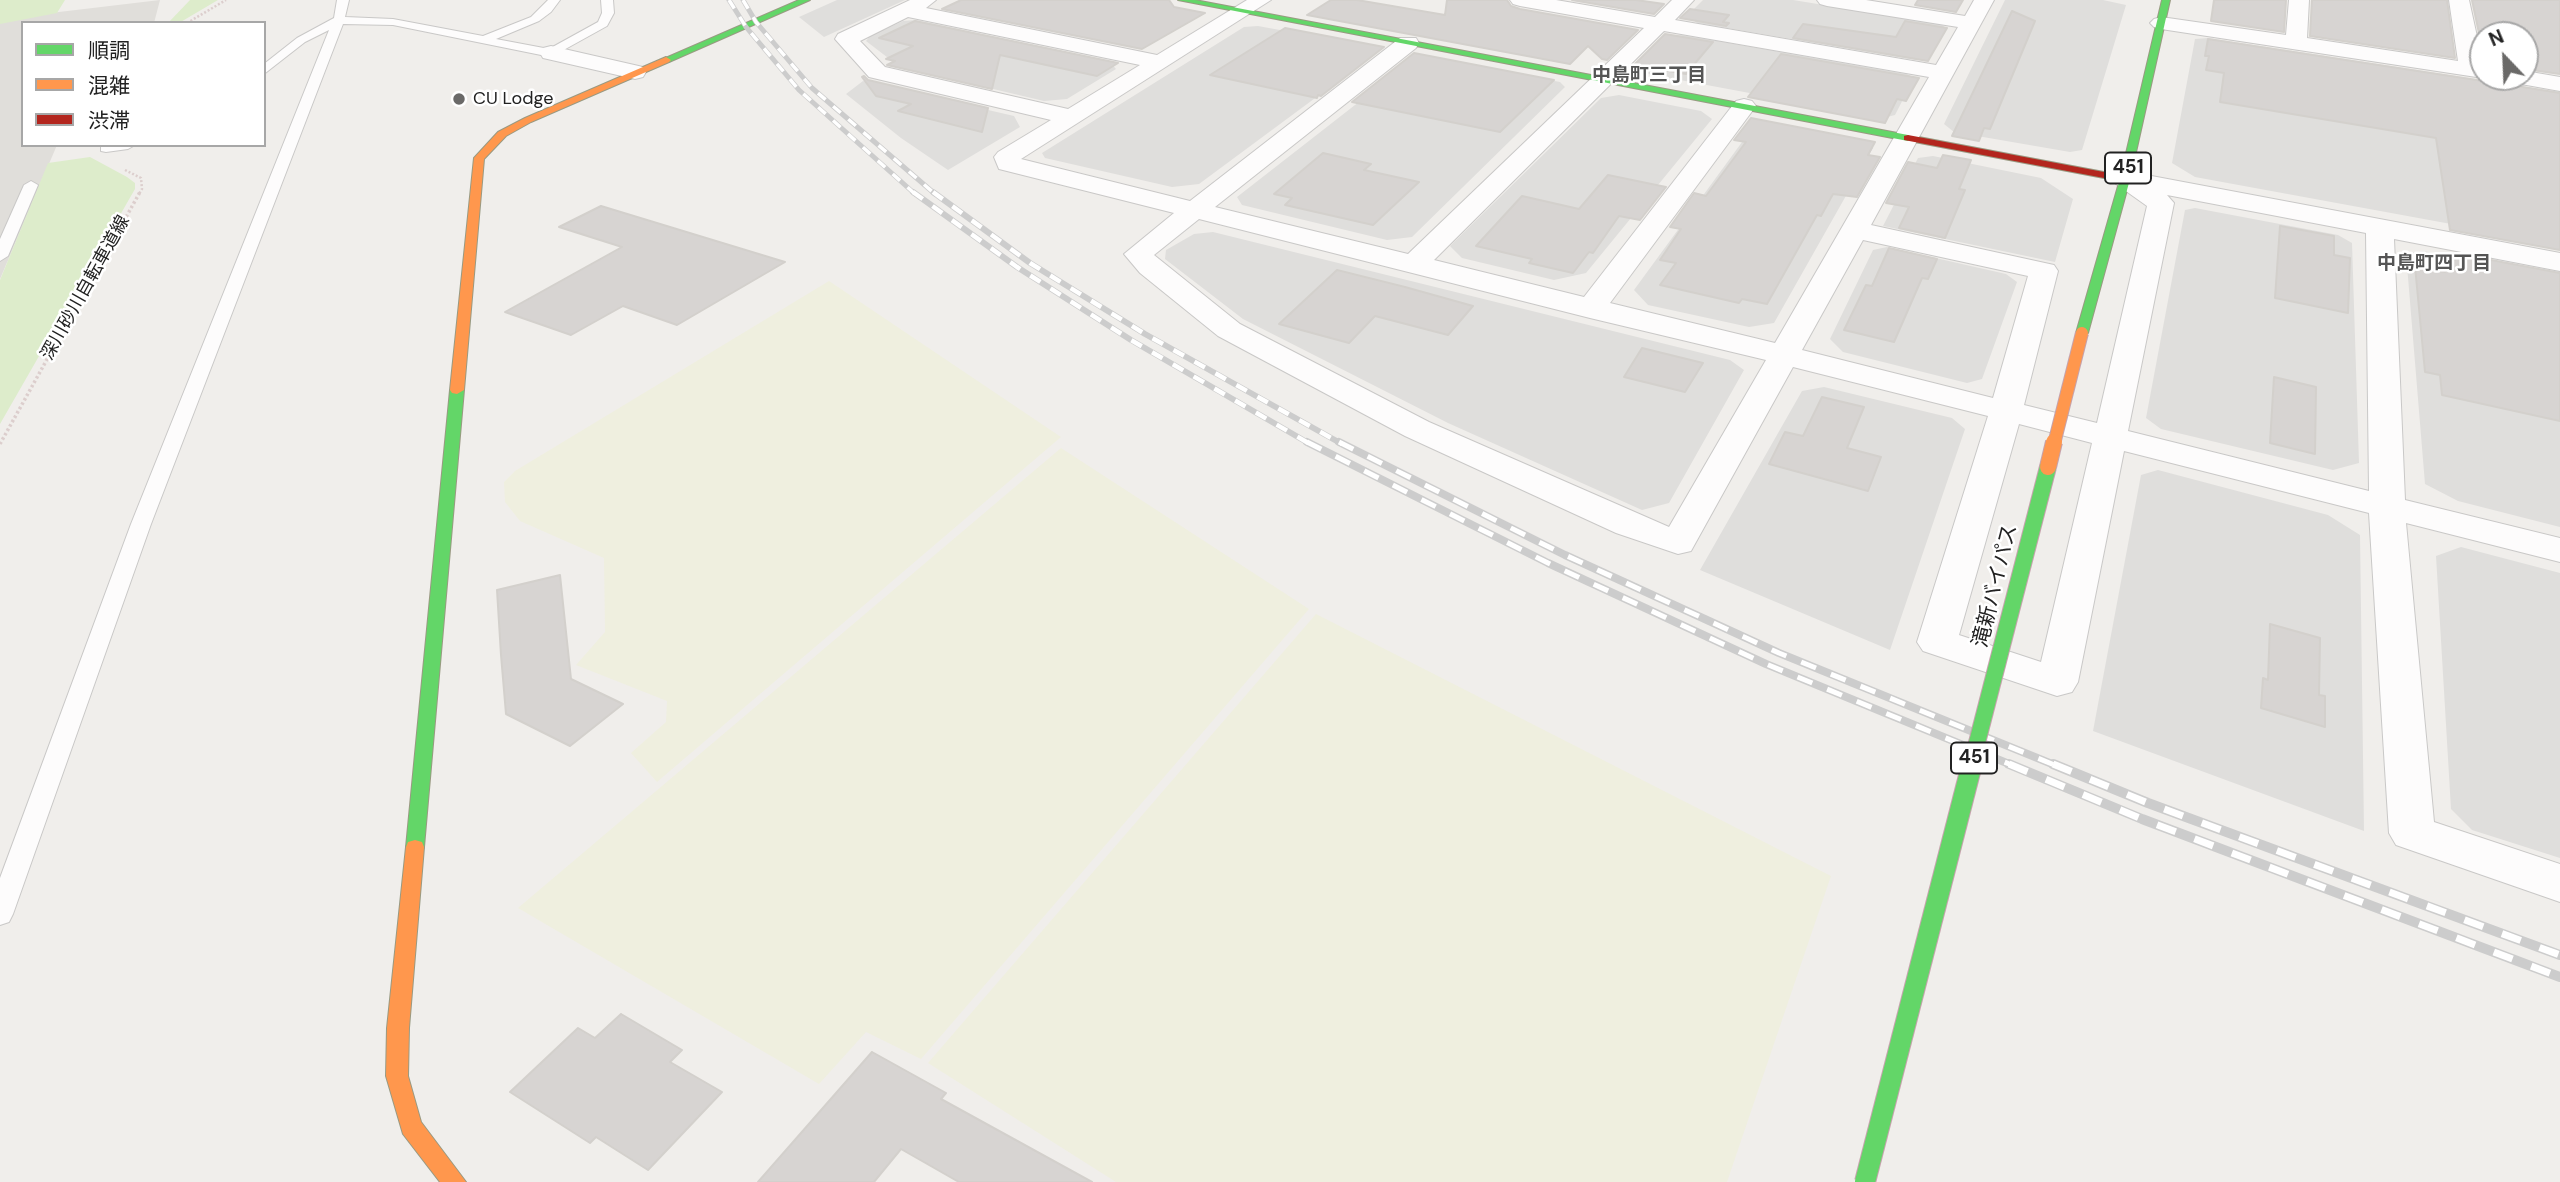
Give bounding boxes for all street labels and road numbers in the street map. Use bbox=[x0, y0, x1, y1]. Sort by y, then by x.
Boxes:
road number: 451 bbox=[2105, 152, 2151, 184]
street label: 深川砂川自転車道線 bbox=[37, 212, 135, 364]
street label: 滝新バイパス bbox=[1969, 522, 2023, 650]
road number: 451 bbox=[1951, 743, 1997, 774]

